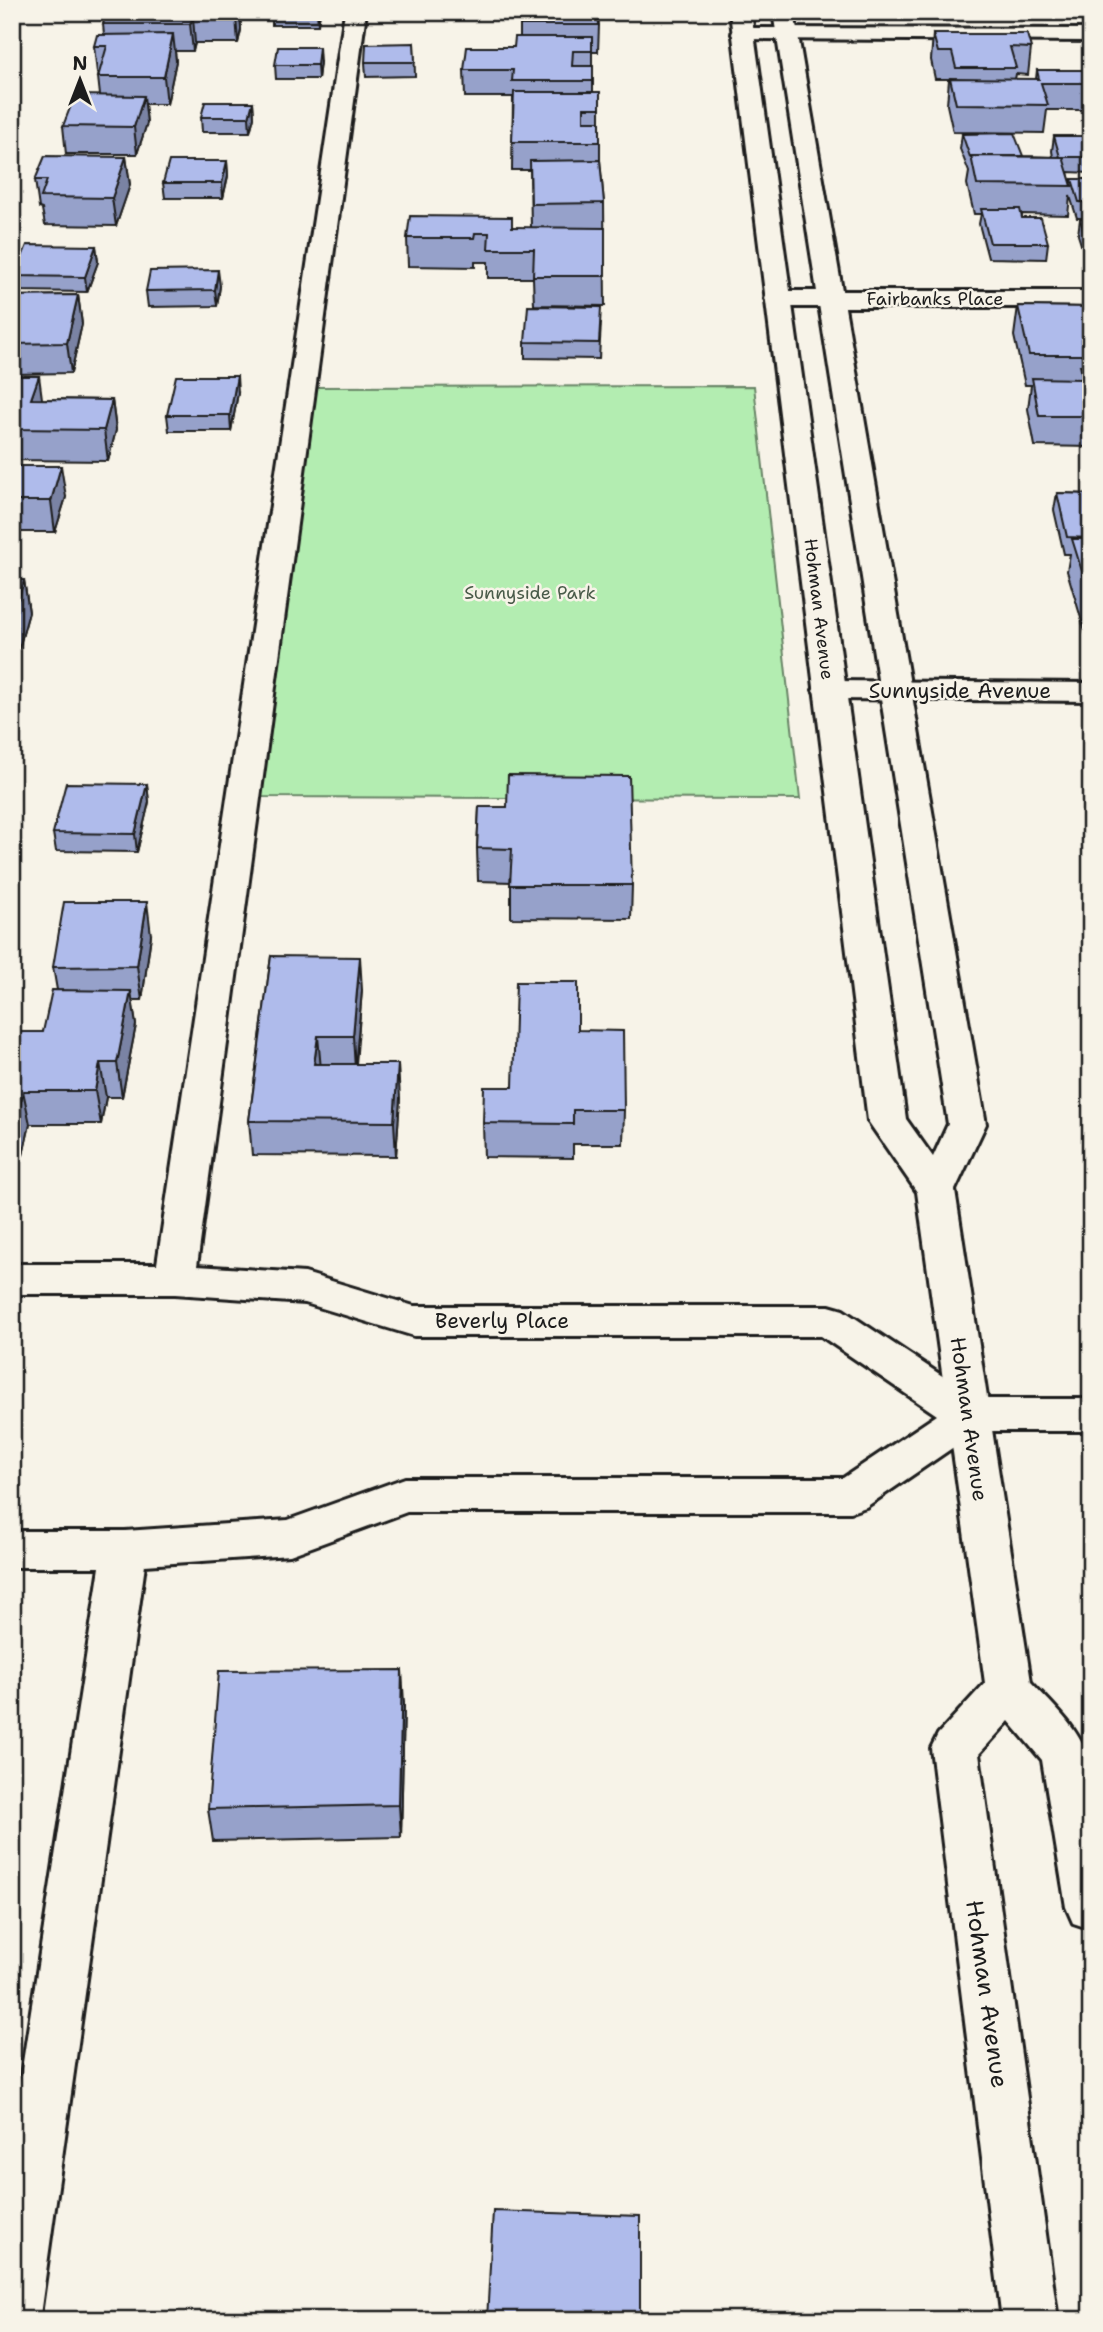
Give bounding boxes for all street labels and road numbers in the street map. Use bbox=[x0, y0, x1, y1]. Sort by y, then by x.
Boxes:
street label: Fairbanks Place bbox=[867, 287, 1003, 311]
street label: Hohman Avenue bbox=[798, 537, 840, 681]
street label: Sunnyside Avenue bbox=[869, 677, 1051, 705]
street label: Beverly Place bbox=[435, 1307, 569, 1335]
street label: Hohman Avenue bbox=[944, 1335, 994, 1503]
street label: Hohman Avenue bbox=[958, 1898, 1016, 2090]

